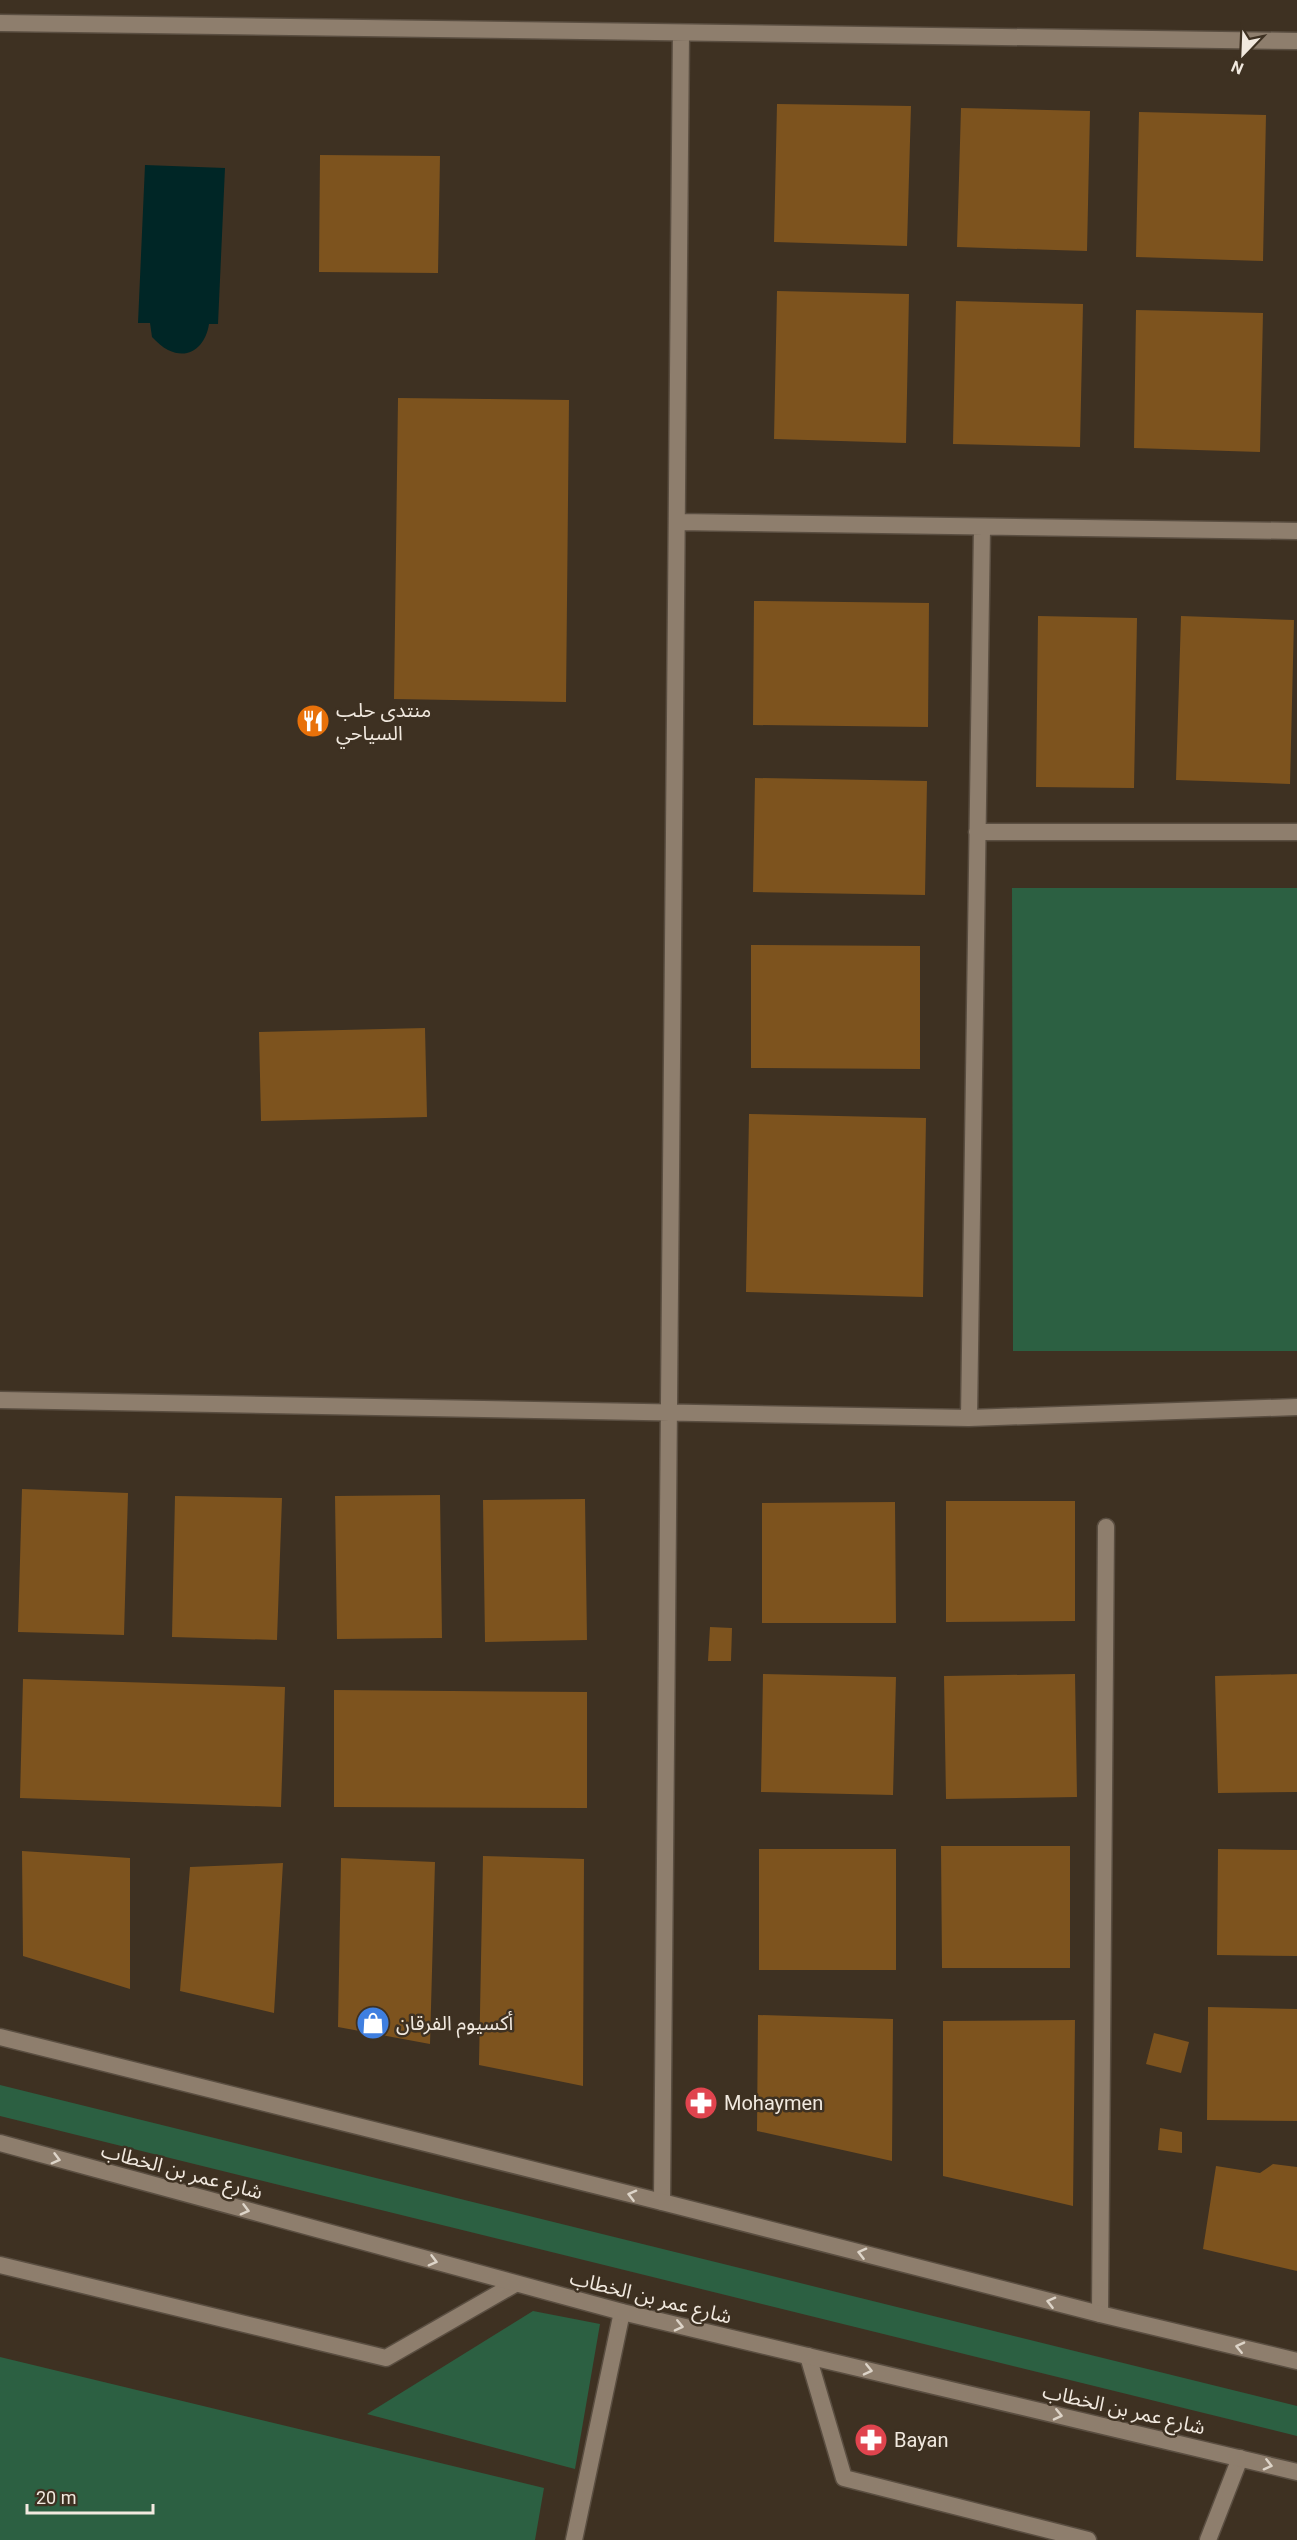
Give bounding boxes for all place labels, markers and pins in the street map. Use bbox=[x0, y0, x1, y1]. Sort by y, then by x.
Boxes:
place label: منتدى حلب السياحي bbox=[336, 698, 431, 749]
restaurant icon: منتدى حلب السياحي bbox=[295, 703, 331, 739]
shop icon: أكسيوم الفرقان bbox=[355, 2005, 391, 2041]
place label: أكسيوم الفرقان bbox=[396, 2011, 513, 2038]
pharmacy icon: Mohaymen bbox=[683, 2085, 719, 2121]
place label: Mohaymen bbox=[724, 2091, 823, 2115]
pharmacy icon: Bayan bbox=[853, 2422, 889, 2458]
place label: Bayan bbox=[894, 2428, 948, 2452]

